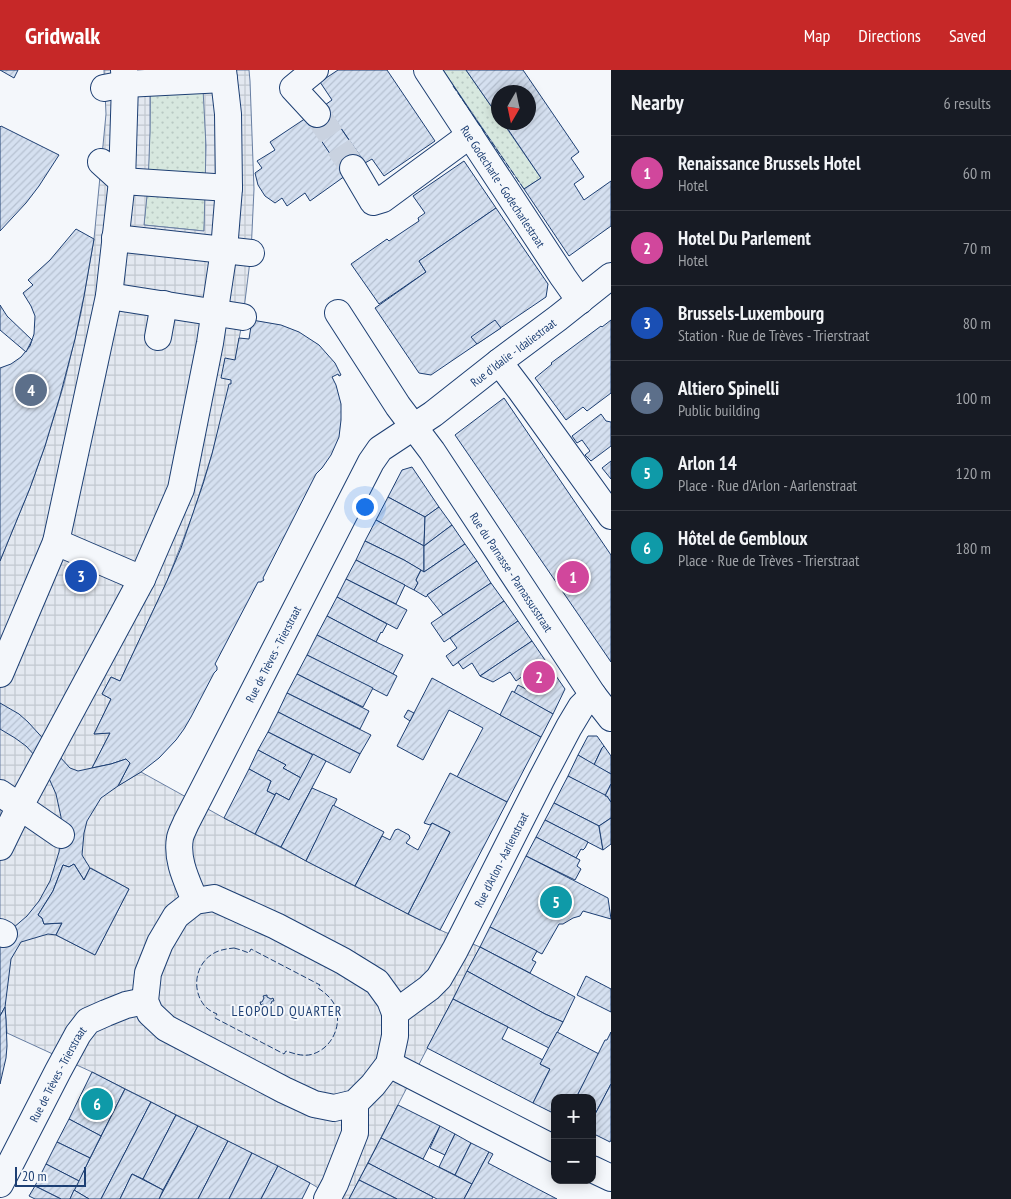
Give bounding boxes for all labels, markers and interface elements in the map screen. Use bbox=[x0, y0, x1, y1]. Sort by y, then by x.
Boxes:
text: Gridwalk bbox=[25, 20, 100, 51]
text: Map bbox=[804, 24, 830, 47]
text: Directions bbox=[858, 24, 921, 47]
text: Saved bbox=[949, 24, 986, 47]
north arrow bbox=[491, 85, 536, 130]
text: Nearby bbox=[631, 89, 684, 116]
text: 6 results bbox=[944, 93, 991, 113]
street label: Rue Godecharle - Godecharlestraat bbox=[458, 122, 549, 251]
text: Renaissance Brussels Hotel bbox=[678, 151, 861, 175]
text: 1 bbox=[643, 163, 651, 183]
text: 60 m bbox=[963, 163, 991, 183]
text: Hotel bbox=[678, 175, 708, 195]
text: Hotel Du Parlement bbox=[678, 226, 811, 250]
text: 2 bbox=[643, 238, 651, 258]
text: 70 m bbox=[963, 238, 991, 258]
text: Hotel bbox=[678, 250, 708, 270]
text: Brussels-Luxembourg bbox=[678, 301, 824, 325]
text: 3 bbox=[643, 313, 651, 333]
text: 80 m bbox=[963, 313, 991, 333]
street label: Rue d'Idalie - Idaliestraat bbox=[467, 314, 559, 389]
text: Station · Rue de Trèves - Trierstraat bbox=[678, 325, 869, 345]
pin: 4 bbox=[15, 371, 47, 409]
text: Altiero Spinelli bbox=[678, 376, 779, 400]
text: 4 bbox=[643, 388, 651, 408]
text: 100 m bbox=[956, 388, 991, 408]
text: Public building bbox=[678, 400, 760, 420]
text: Arlon 14 bbox=[678, 451, 737, 475]
text: 5 bbox=[643, 463, 651, 483]
text: 120 m bbox=[956, 463, 991, 483]
text: Place · Rue d'Arlon - Aarlenstraat bbox=[678, 475, 857, 495]
your location bbox=[352, 494, 378, 520]
street label: Rue du Parnasse - Parnassusstraat bbox=[467, 509, 557, 635]
text: Hôtel de Gembloux bbox=[678, 526, 808, 550]
text: 6 bbox=[643, 538, 651, 558]
text: 180 m bbox=[956, 538, 991, 558]
text: Place · Rue de Trèves - Trierstraat bbox=[678, 550, 859, 570]
pin: 3 bbox=[65, 557, 97, 595]
pin: 1 bbox=[557, 558, 589, 596]
street label: Rue de Trèves - Trierstraat bbox=[242, 602, 304, 705]
pin: 2 bbox=[523, 658, 555, 696]
street label: Rue d'Arlon - Aarlenstraat bbox=[470, 809, 531, 910]
pin: 5 bbox=[540, 883, 572, 921]
district label: LEOPOLD QUARTER bbox=[231, 1002, 343, 1020]
street label: Rue de Trèves - Trierstraat bbox=[26, 1022, 89, 1124]
pin: 6 bbox=[81, 1085, 113, 1123]
map controls bbox=[551, 1094, 596, 1184]
button: + bbox=[551, 1094, 596, 1139]
button: − bbox=[551, 1139, 596, 1184]
scale bar bbox=[15, 1164, 86, 1187]
text: 20 m bbox=[22, 1167, 47, 1185]

